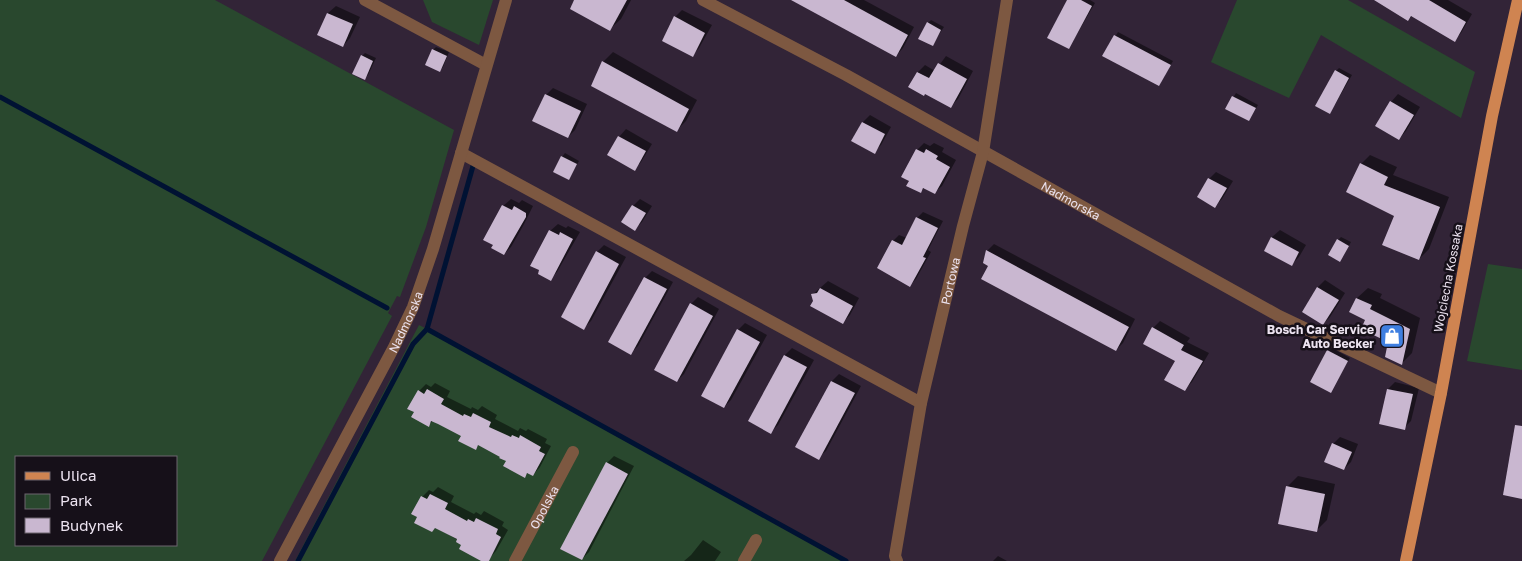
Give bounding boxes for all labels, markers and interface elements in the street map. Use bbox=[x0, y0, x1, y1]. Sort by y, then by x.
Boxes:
street label: Nadmorska bbox=[1039, 178, 1103, 223]
street label: Wojciecha Kossaka bbox=[1430, 223, 1466, 333]
street label: Portowa bbox=[937, 256, 963, 306]
street label: Nadmorska bbox=[385, 289, 425, 355]
place label: Bosch Car Service Auto Becker bbox=[1267, 322, 1374, 351]
shop icon: Bosch Car Service Auto Becker bbox=[1379, 323, 1405, 349]
legend bbox=[15, 456, 178, 546]
text: Ulica bbox=[60, 466, 96, 484]
street label: Opolska bbox=[526, 483, 561, 531]
text: Park bbox=[60, 491, 93, 509]
text: Budynek bbox=[60, 516, 124, 534]

